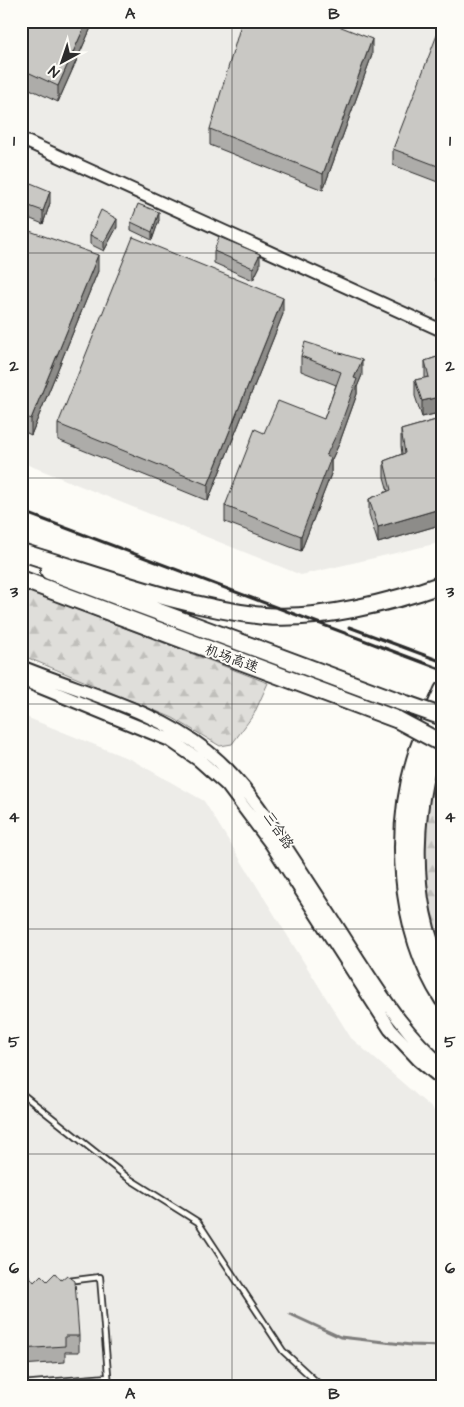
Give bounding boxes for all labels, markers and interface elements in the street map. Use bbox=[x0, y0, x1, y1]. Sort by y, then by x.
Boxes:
text: A bbox=[125, 3, 136, 25]
text: B bbox=[328, 3, 340, 25]
north arrow bbox=[38, 38, 88, 88]
text: N bbox=[44, 61, 64, 82]
text: 1 bbox=[13, 130, 16, 152]
text: 1 bbox=[449, 130, 452, 152]
text: 2 bbox=[8, 355, 19, 377]
text: 2 bbox=[444, 355, 455, 377]
text: 3 bbox=[9, 581, 19, 603]
text: 3 bbox=[445, 581, 455, 603]
street label: 机场高速 bbox=[202, 640, 261, 678]
text: 4 bbox=[9, 806, 20, 828]
text: 4 bbox=[445, 806, 456, 828]
street label: 三合路 bbox=[258, 808, 298, 854]
text: 5 bbox=[8, 1031, 20, 1053]
text: 5 bbox=[444, 1031, 456, 1053]
text: 6 bbox=[9, 1257, 19, 1279]
text: 6 bbox=[445, 1257, 455, 1279]
text: A bbox=[125, 1383, 136, 1405]
text: B bbox=[328, 1383, 340, 1405]

